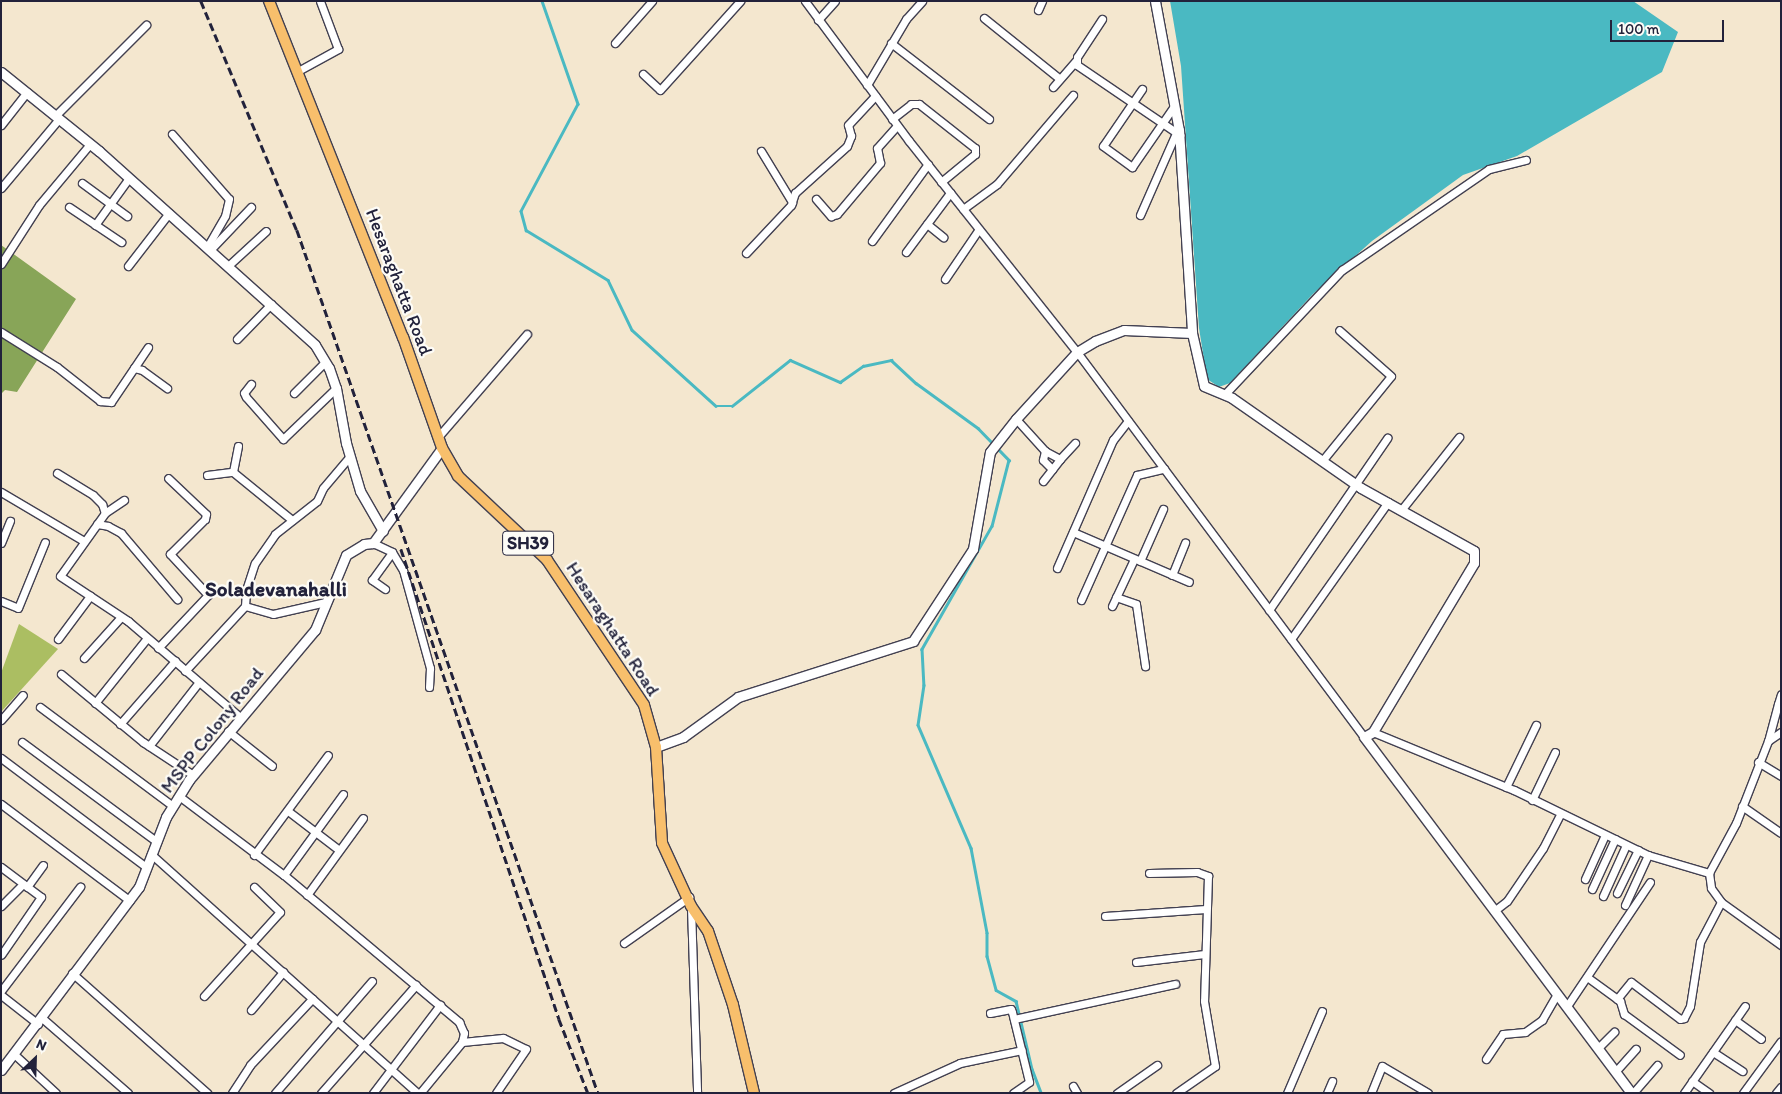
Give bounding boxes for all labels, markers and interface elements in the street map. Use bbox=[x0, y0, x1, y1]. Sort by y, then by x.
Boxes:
scale bar bbox=[1612, 10, 1726, 42]
text: 100 m bbox=[1618, 20, 1659, 38]
street label: Hesaraghatta Road bbox=[361, 206, 437, 358]
road number: SH39 bbox=[502, 528, 554, 558]
street label: Hesaraghatta Road bbox=[561, 558, 665, 700]
district label: Soladevanahalli bbox=[205, 576, 347, 602]
street label: MSPP Colony Road bbox=[156, 663, 268, 797]
north arrow bbox=[10, 1034, 60, 1084]
text: N bbox=[34, 1035, 49, 1055]

